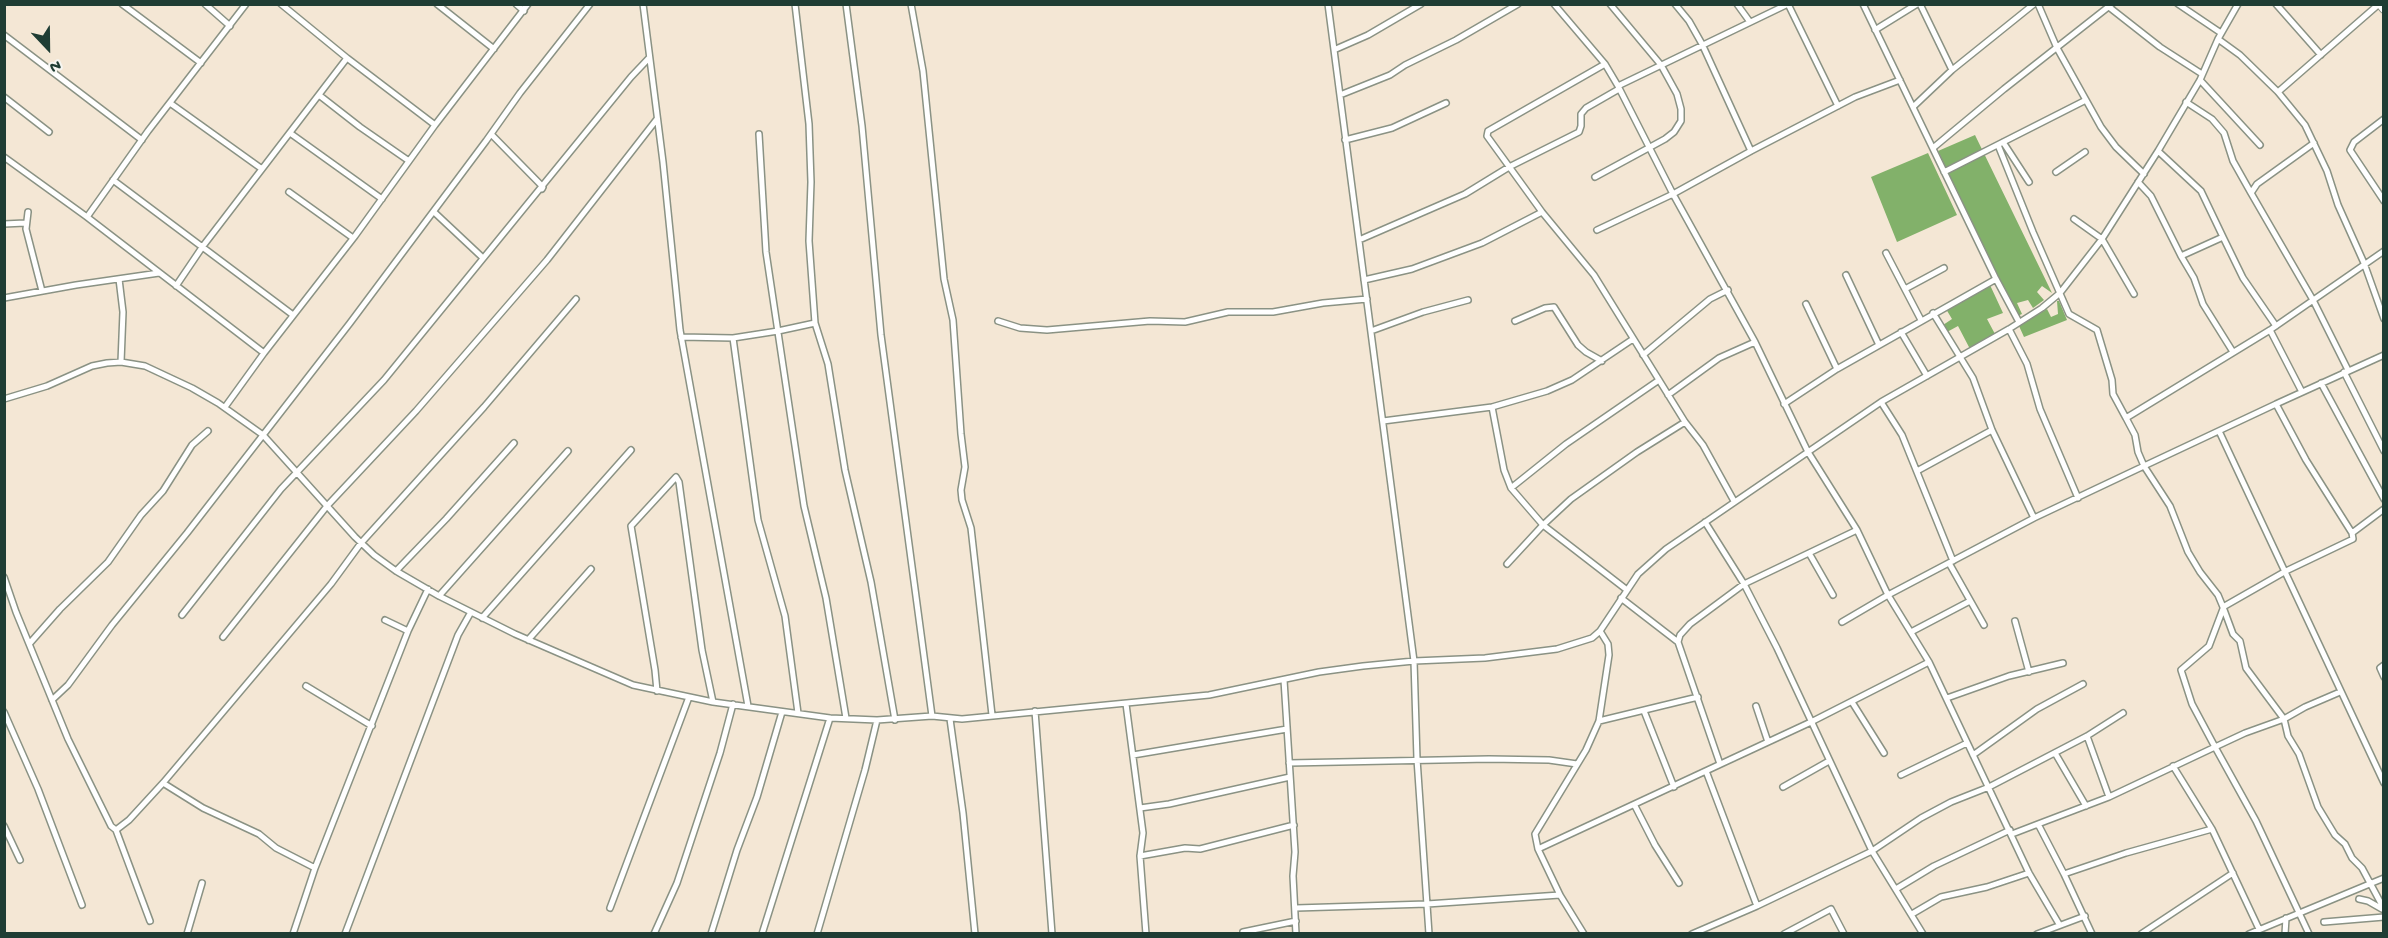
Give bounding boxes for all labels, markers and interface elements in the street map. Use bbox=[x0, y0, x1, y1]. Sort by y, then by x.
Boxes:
north arrow bbox=[18, 18, 78, 78]
text: N bbox=[47, 54, 63, 76]

